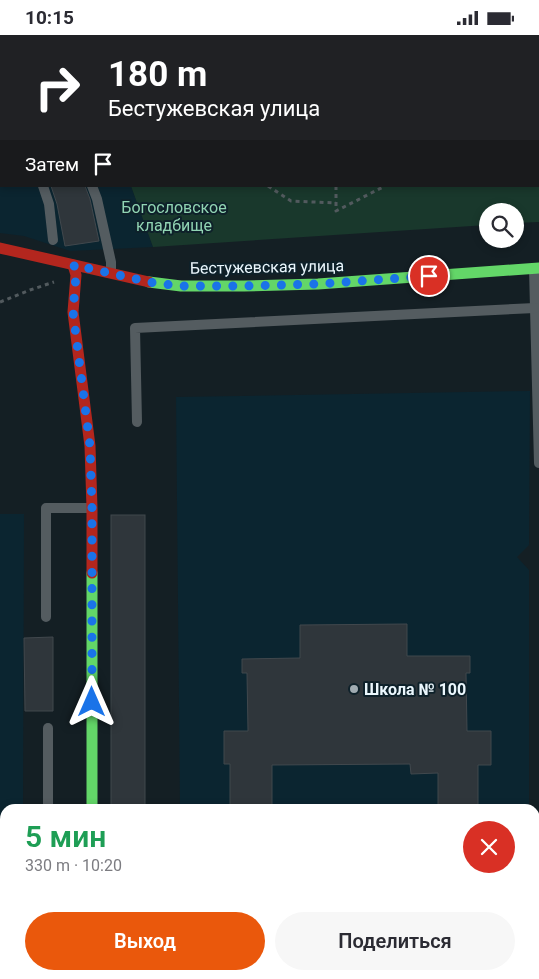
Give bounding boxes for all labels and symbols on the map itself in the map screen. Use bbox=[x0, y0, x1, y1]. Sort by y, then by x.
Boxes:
park label: Богословское кладбище bbox=[121, 198, 227, 235]
pin bbox=[408, 255, 450, 297]
street label: Бестужевская улица bbox=[190, 256, 344, 278]
position arrow bbox=[65, 675, 117, 727]
place label: Школа № 100 bbox=[364, 680, 466, 699]
marker: Школа № 100 bbox=[348, 683, 360, 695]

